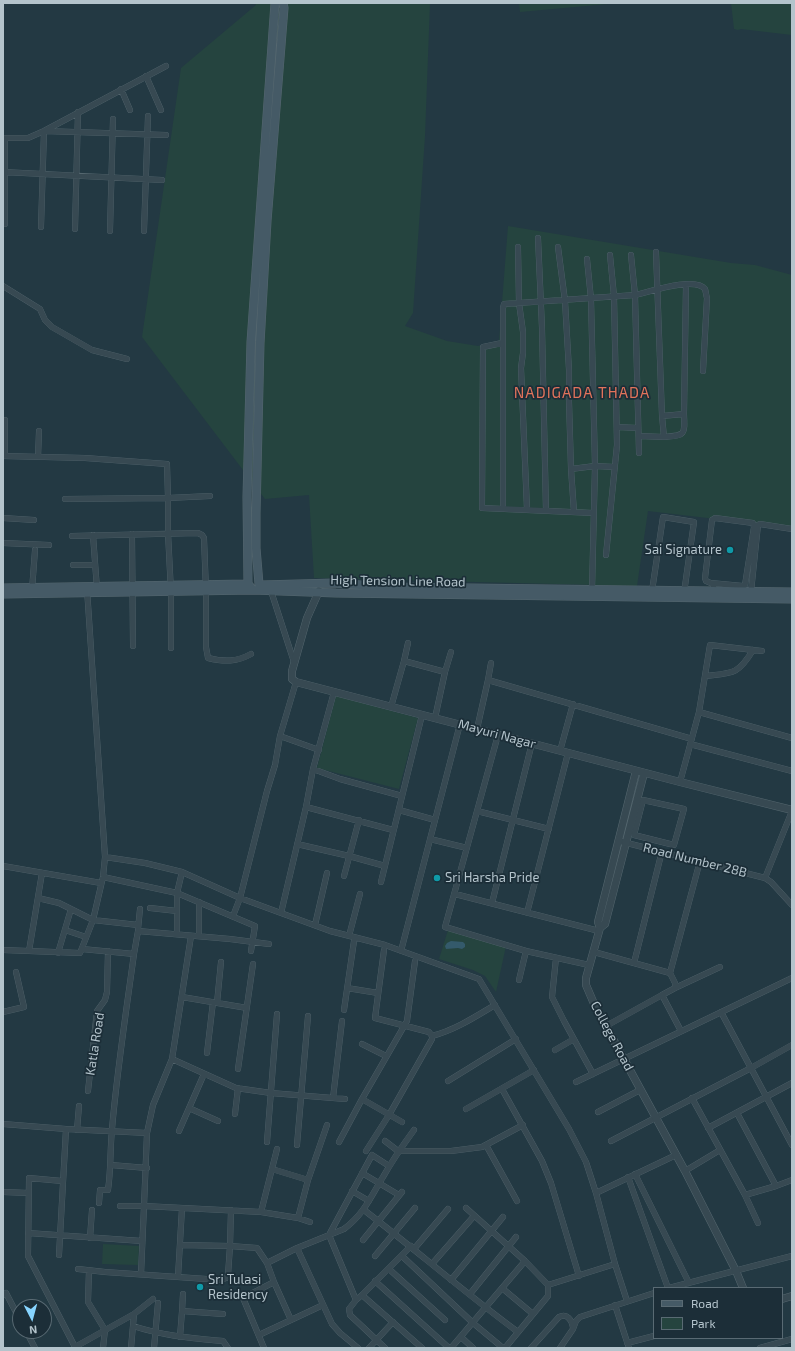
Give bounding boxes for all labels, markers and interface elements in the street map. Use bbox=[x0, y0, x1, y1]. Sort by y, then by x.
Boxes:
district label: NADIGADA THADA bbox=[514, 384, 650, 402]
place label: Sai Signature bbox=[645, 542, 722, 558]
marker: Sai Signature bbox=[725, 545, 735, 555]
street label: High Tension Line Road bbox=[330, 572, 466, 590]
street label: Mayuri Nagar bbox=[456, 716, 538, 752]
street label: Road Number 28B bbox=[641, 840, 749, 880]
place label: Sri Harsha Pride bbox=[445, 870, 539, 886]
marker: Sri Harsha Pride bbox=[432, 873, 442, 883]
street label: College Road bbox=[587, 999, 637, 1073]
street label: Katla Road bbox=[82, 1011, 108, 1077]
place label: Sri Tulasi Residency bbox=[208, 1272, 268, 1303]
marker: Sri Tulasi Residency bbox=[195, 1282, 205, 1292]
legend bbox=[653, 1287, 783, 1339]
text: Road bbox=[691, 1296, 719, 1310]
north arrow bbox=[12, 1299, 52, 1339]
text: Park bbox=[691, 1316, 716, 1330]
text: N bbox=[29, 1324, 38, 1337]

